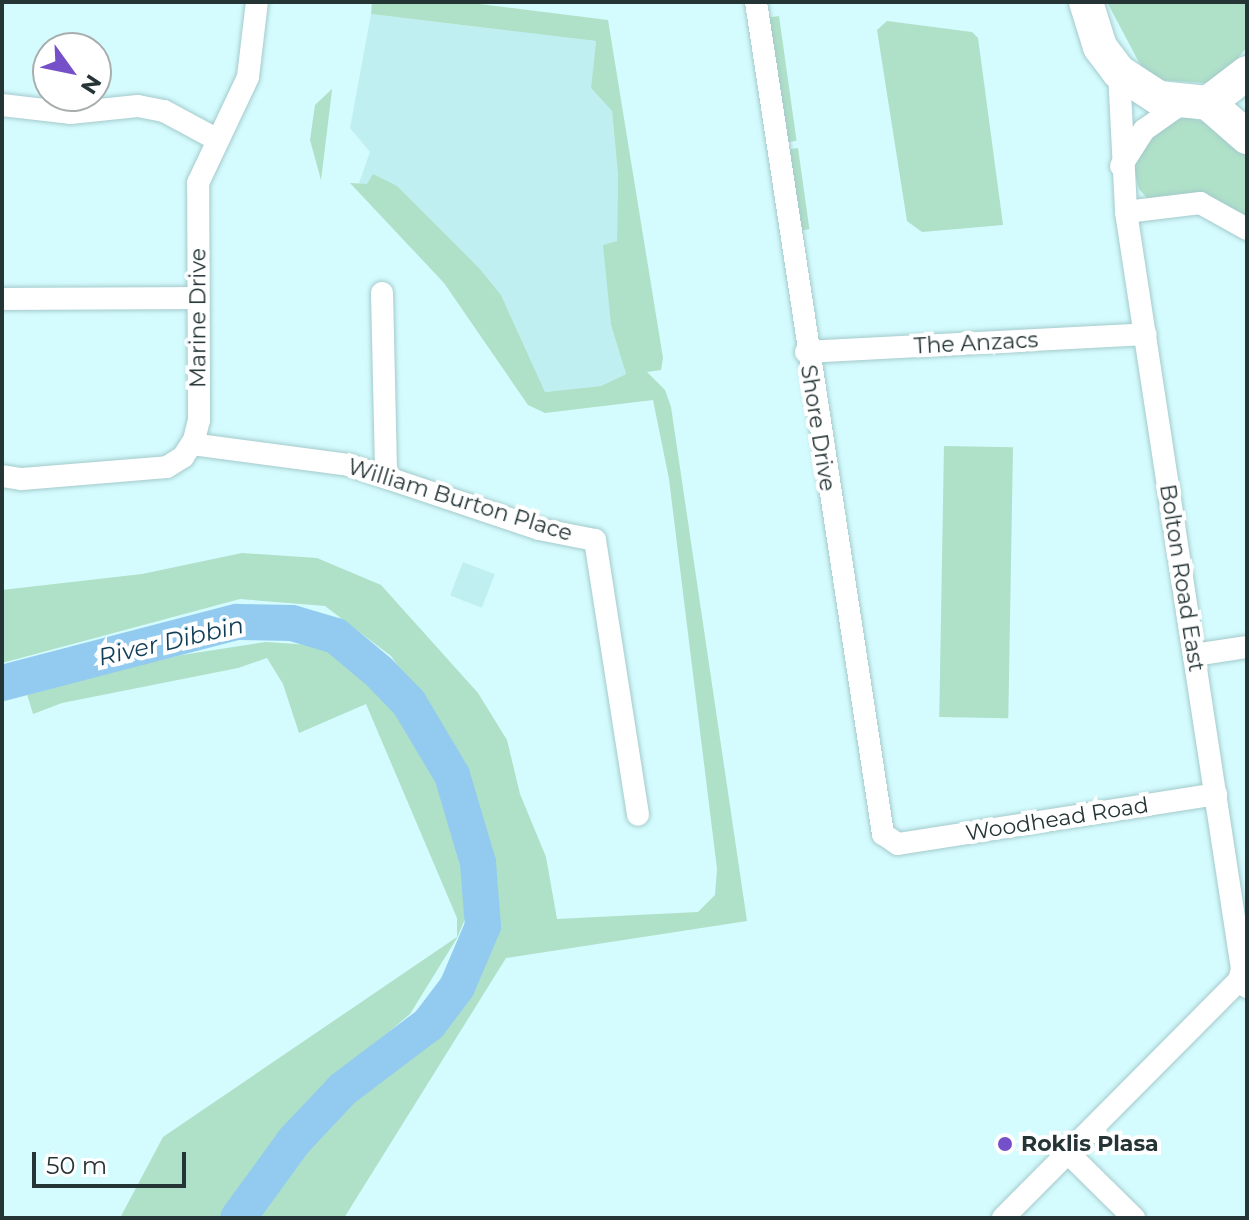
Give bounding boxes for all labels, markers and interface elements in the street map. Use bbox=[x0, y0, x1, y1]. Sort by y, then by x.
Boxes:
north arrow bbox=[32, 32, 112, 112]
text: N bbox=[75, 69, 107, 99]
street label: Marine Drive bbox=[185, 248, 211, 388]
street label: The Anzacs bbox=[913, 327, 1039, 359]
street label: Shore Drive bbox=[795, 363, 841, 493]
street label: William Burton Place bbox=[345, 453, 575, 547]
street label: Bolton Road East bbox=[1154, 482, 1210, 674]
water label: River Dibbin bbox=[95, 610, 247, 672]
street label: Woodhead Road bbox=[964, 792, 1150, 846]
place label: Roklis Plasa bbox=[1021, 1131, 1159, 1157]
marker: Roklis Plasa bbox=[996, 1135, 1014, 1153]
scale bar bbox=[36, 1136, 190, 1186]
text: 50 m bbox=[46, 1151, 107, 1180]

